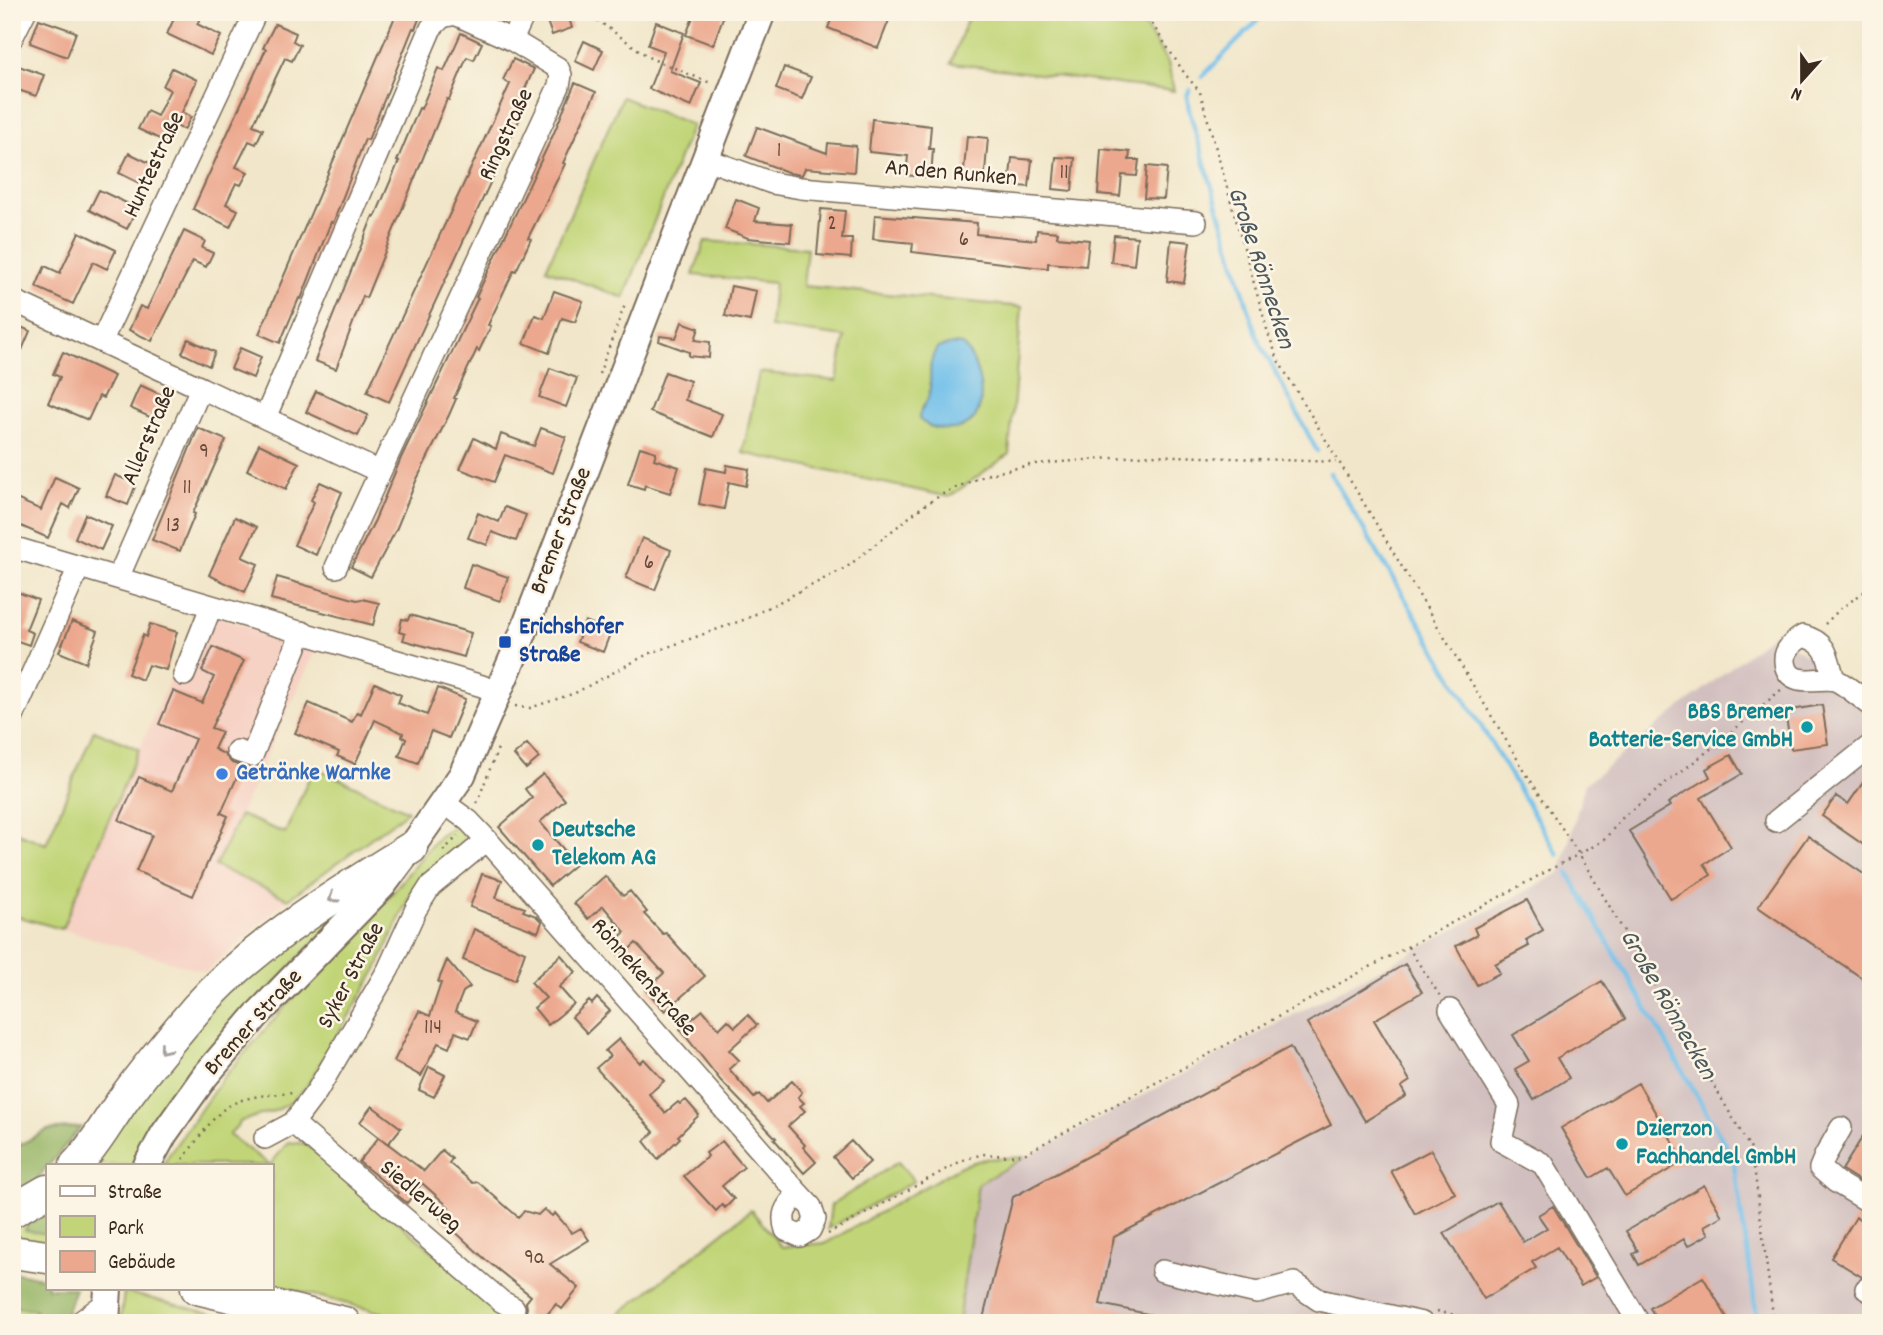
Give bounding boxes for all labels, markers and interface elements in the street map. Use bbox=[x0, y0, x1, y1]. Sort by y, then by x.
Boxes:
north arrow bbox=[1768, 46, 1838, 116]
text: N bbox=[1788, 78, 1806, 107]
street label: Ringstraße bbox=[471, 83, 543, 187]
street label: Huntestraße bbox=[115, 106, 195, 224]
house number: 1 bbox=[777, 137, 781, 167]
street label: An den Runken bbox=[883, 151, 1019, 197]
house number: 11 bbox=[1059, 159, 1069, 189]
water label: Große Rönnecken bbox=[1216, 182, 1304, 355]
house number: 2 bbox=[827, 210, 837, 240]
house number: 6 bbox=[959, 226, 969, 256]
street label: Allerstraße bbox=[114, 381, 186, 491]
house number: 9 bbox=[199, 438, 209, 468]
street label: Bremer Straße bbox=[522, 462, 602, 600]
house number: 11 bbox=[182, 474, 192, 504]
house number: 13 bbox=[166, 512, 180, 542]
house number: 6 bbox=[644, 549, 654, 579]
place label: Erichshofer Straße bbox=[519, 611, 625, 673]
marker: Erichshofer Straße bbox=[497, 634, 513, 650]
place label: BBS Bremer Batterie-Service GmbH bbox=[1589, 696, 1794, 758]
marker: BBS Bremer Batterie-Service GmbH bbox=[1799, 719, 1815, 735]
place label: Getränke Warnke bbox=[236, 757, 391, 791]
marker: Getränke Warnke bbox=[214, 766, 230, 782]
place label: Deutsche Telekom AG bbox=[552, 814, 656, 876]
marker: Deutsche Telekom AG bbox=[530, 837, 546, 853]
one-way arrow bbox=[328, 890, 341, 902]
street label: Rönnekenstraße bbox=[582, 911, 704, 1045]
street label: Syker Straße bbox=[310, 917, 394, 1035]
water label: Große Rönnecken bbox=[1609, 923, 1726, 1088]
street label: Bremer Straße bbox=[197, 962, 311, 1084]
house number: 114 bbox=[424, 1014, 442, 1044]
one-way arrow bbox=[160, 1041, 173, 1053]
place label: Dzierzon Fachhandel GmbH bbox=[1636, 1113, 1796, 1175]
marker: Dzierzon Fachhandel GmbH bbox=[1614, 1136, 1630, 1152]
street label: Siedlerweg bbox=[371, 1152, 469, 1242]
legend bbox=[46, 1164, 273, 1290]
text: Straße bbox=[108, 1179, 162, 1209]
text: Park bbox=[108, 1215, 144, 1245]
house number: 9a bbox=[524, 1244, 545, 1274]
text: Gebäude bbox=[108, 1249, 176, 1279]

